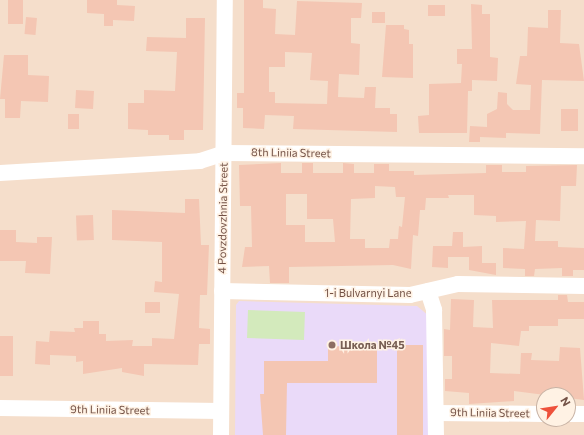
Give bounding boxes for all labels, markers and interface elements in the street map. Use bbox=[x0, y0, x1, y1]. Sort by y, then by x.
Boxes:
street label: 8th Liniia Street bbox=[251, 146, 331, 160]
street label: 4 Povzdovzhnia Street bbox=[215, 162, 231, 274]
street label: 1-i Bulvarnyi Lane bbox=[325, 286, 411, 300]
place label: Школа №45 bbox=[340, 338, 405, 352]
marker: Школа №45 bbox=[327, 340, 337, 350]
north arrow bbox=[536, 387, 576, 427]
text: N bbox=[558, 394, 574, 408]
street label: 9th Liniia Street bbox=[70, 403, 150, 417]
street label: 9th Liniia Street bbox=[450, 406, 530, 420]

